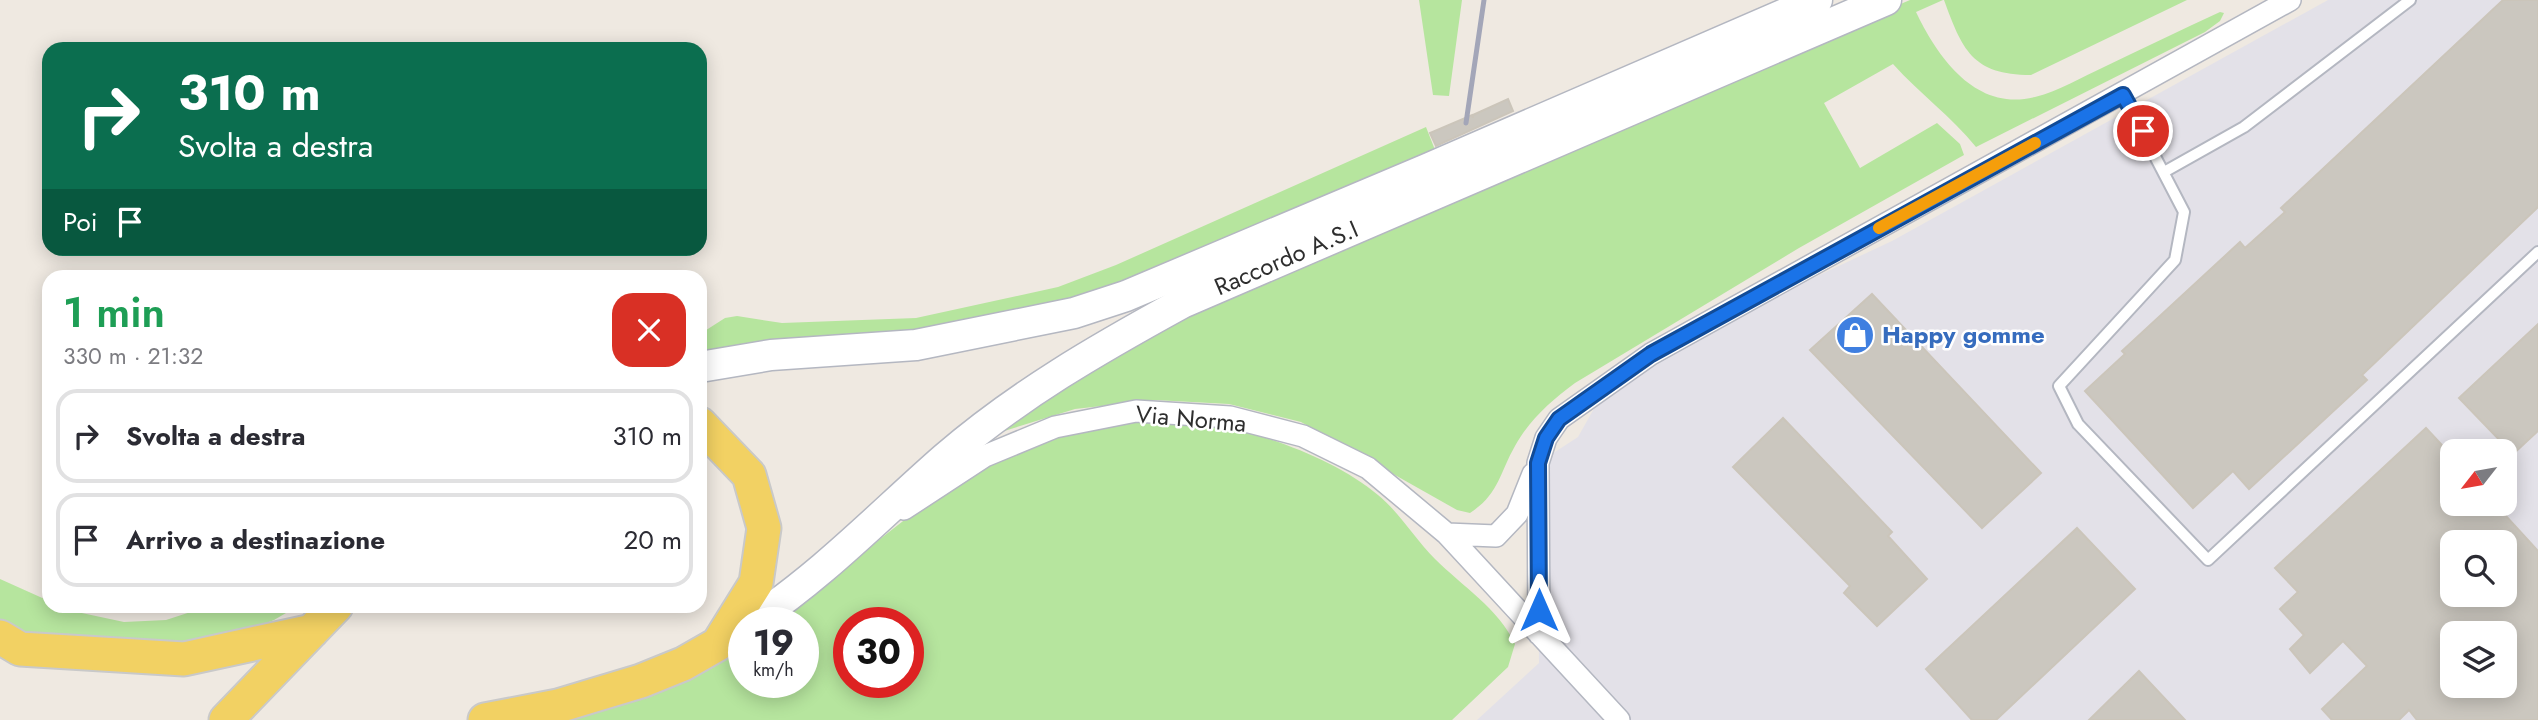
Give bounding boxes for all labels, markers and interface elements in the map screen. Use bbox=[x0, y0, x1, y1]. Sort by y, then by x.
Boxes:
text: 310 m bbox=[178, 58, 321, 128]
icon: right bbox=[63, 70, 154, 161]
pin bbox=[2113, 101, 2173, 161]
icon: arrive bbox=[2124, 112, 2162, 150]
text: Svolta a destra bbox=[178, 123, 373, 169]
text: Poi bbox=[63, 203, 97, 241]
icon: arrive bbox=[111, 203, 149, 241]
street label: Raccordo A.S.I bbox=[1209, 211, 1363, 304]
text: 1 min bbox=[63, 282, 165, 343]
button: close bbox=[612, 293, 686, 367]
shop icon: Happy gomme bbox=[1834, 314, 1876, 356]
place label: Happy gomme bbox=[1882, 317, 2045, 352]
text: 330 m · 21:32 bbox=[63, 339, 203, 373]
street label: Via Norma bbox=[1134, 396, 1248, 441]
icon: right bbox=[67, 417, 105, 455]
text: Svolta a destra bbox=[126, 417, 306, 455]
text: 310 m bbox=[612, 417, 682, 455]
north arrow bbox=[2440, 439, 2516, 516]
map controls bbox=[2440, 439, 2517, 698]
icon: arrive bbox=[67, 521, 105, 559]
text: Arrivo a destinazione bbox=[126, 521, 385, 559]
text: 20 m bbox=[624, 521, 682, 559]
button: search bbox=[2440, 530, 2517, 607]
position arrow bbox=[1502, 573, 1576, 647]
speed limit sign: 30 bbox=[833, 607, 924, 698]
text: 19 bbox=[753, 618, 794, 668]
button: layers bbox=[2440, 621, 2517, 698]
text: km/h bbox=[753, 657, 794, 683]

